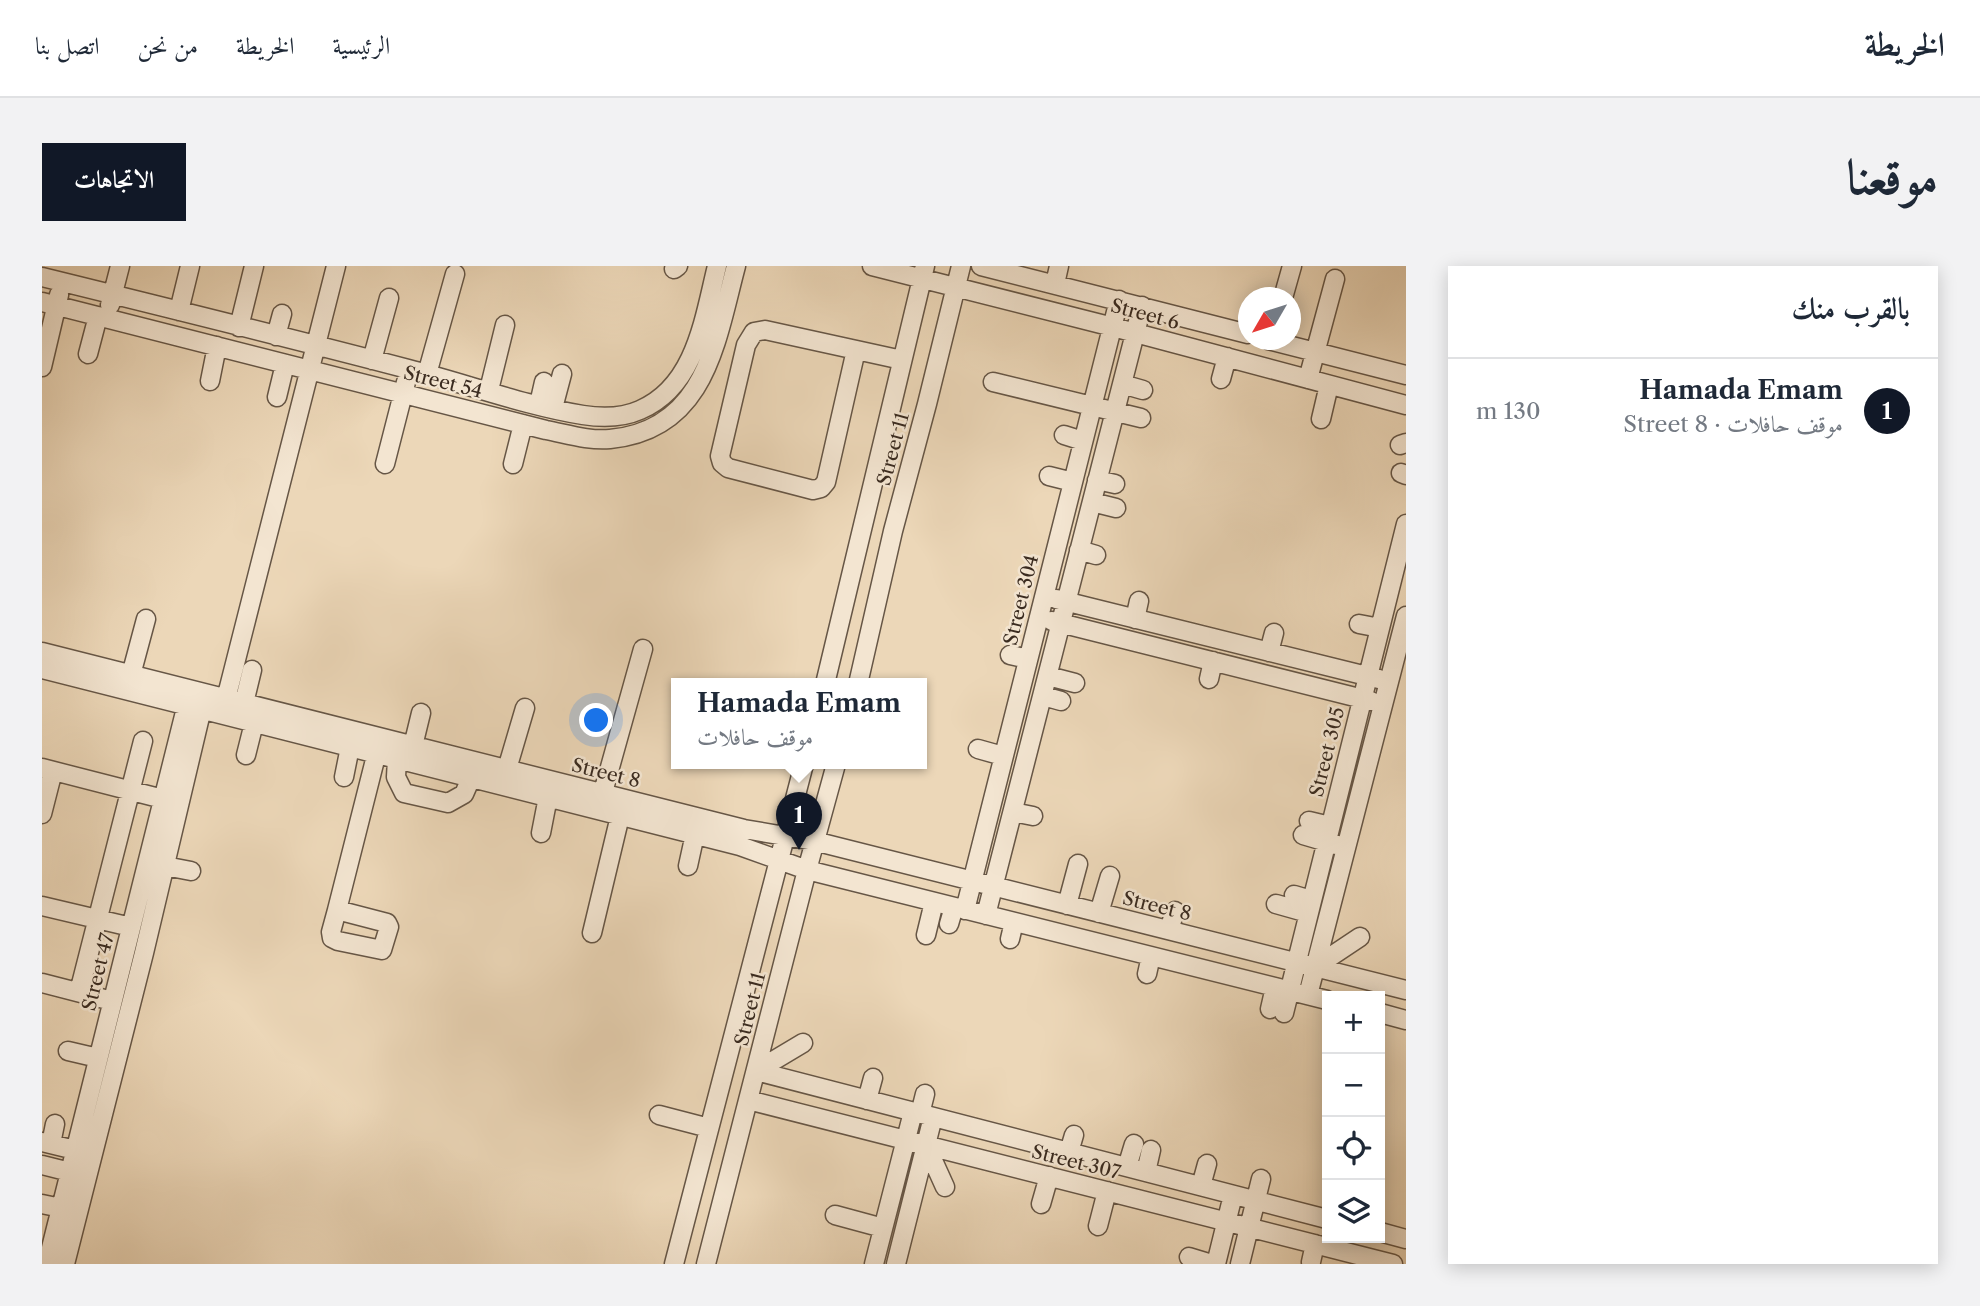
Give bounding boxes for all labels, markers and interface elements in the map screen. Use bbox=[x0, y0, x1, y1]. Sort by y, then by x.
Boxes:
text: الخريطة bbox=[1865, 24, 1945, 65]
text: اتصل بنا bbox=[35, 31, 99, 60]
text: من نحن bbox=[137, 31, 198, 60]
text: الخريطة bbox=[236, 31, 294, 60]
text: الرئيسية bbox=[332, 31, 390, 60]
button: الاتجاهات bbox=[42, 143, 186, 221]
text: موقعنا bbox=[1846, 146, 1938, 207]
north arrow bbox=[1238, 287, 1301, 350]
text: بالقرب منك bbox=[1792, 290, 1910, 327]
street label: Street 6 bbox=[1108, 294, 1182, 334]
street label: Street 54 bbox=[401, 361, 485, 403]
text: Hamada Emam bbox=[1639, 374, 1843, 406]
text: 130 m bbox=[1476, 397, 1540, 425]
text: 1 bbox=[1882, 397, 1892, 425]
street label: Street 11 bbox=[872, 410, 914, 488]
text: موقف حافلات · Street 8 bbox=[1623, 410, 1843, 438]
street label: Street 304 bbox=[999, 552, 1043, 648]
popup bbox=[671, 678, 927, 769]
text: Hamada Emam bbox=[697, 687, 901, 719]
your location bbox=[579, 703, 613, 737]
street label: Street 305 bbox=[1305, 705, 1349, 799]
text: موقف حافلات bbox=[697, 723, 813, 751]
street label: Street 8 bbox=[569, 753, 643, 793]
pin: 1 bbox=[776, 792, 822, 850]
street label: Street 8 bbox=[1120, 886, 1194, 926]
street label: Street 47 bbox=[77, 930, 119, 1013]
street label: Street 11 bbox=[730, 970, 770, 1048]
map controls bbox=[1322, 991, 1385, 1243]
button: + bbox=[1322, 991, 1385, 1054]
button: − bbox=[1322, 1054, 1385, 1117]
button: locate bbox=[1322, 1117, 1385, 1180]
street label: Street 307 bbox=[1029, 1140, 1123, 1184]
button: layers bbox=[1322, 1180, 1385, 1243]

